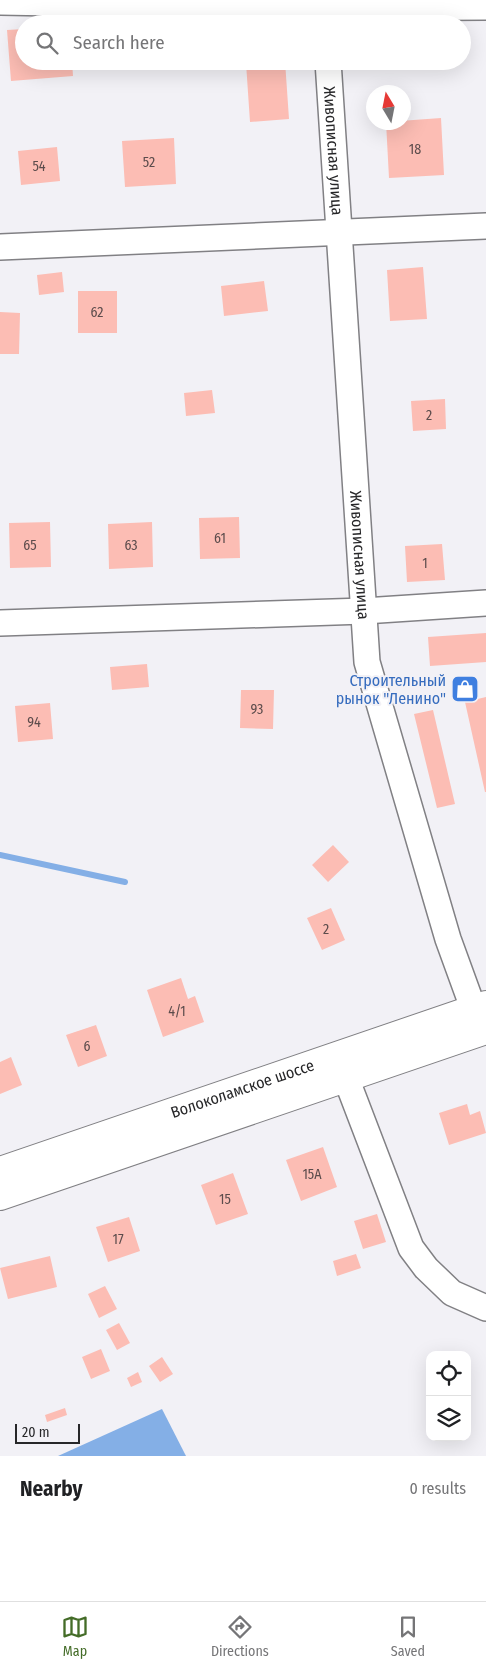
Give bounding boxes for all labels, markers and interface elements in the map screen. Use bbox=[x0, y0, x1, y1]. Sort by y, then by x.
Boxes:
search box bbox=[15, 15, 471, 70]
icon: search bbox=[33, 29, 61, 57]
text: Search here bbox=[73, 31, 165, 54]
north arrow bbox=[366, 85, 411, 130]
street label: Живописная улица bbox=[320, 86, 347, 216]
house number: 18 bbox=[409, 141, 421, 158]
house number: 52 bbox=[143, 154, 155, 171]
house number: 54 bbox=[32, 158, 46, 175]
house number: 62 bbox=[91, 304, 104, 321]
house number: 2 bbox=[426, 407, 432, 424]
street label: Живописная улица bbox=[346, 490, 373, 620]
house number: 61 bbox=[214, 530, 226, 547]
house number: 65 bbox=[23, 537, 37, 554]
house number: 63 bbox=[124, 537, 138, 554]
house number: 1 bbox=[422, 555, 428, 572]
place label: Строительный рынок "Ленино" bbox=[336, 671, 446, 708]
shop icon: Строительный рынок "Ленино" bbox=[450, 674, 480, 704]
house number: 93 bbox=[251, 701, 263, 718]
house number: 94 bbox=[27, 714, 41, 731]
house number: 2 bbox=[323, 921, 329, 938]
house number: 4/1 bbox=[168, 1003, 186, 1020]
house number: 6 bbox=[84, 1038, 91, 1055]
street label: Волоколамское шоссе bbox=[168, 1055, 317, 1122]
house number: 15А bbox=[302, 1166, 322, 1183]
house number: 15 bbox=[219, 1191, 231, 1208]
house number: 17 bbox=[112, 1231, 124, 1248]
map controls bbox=[426, 1351, 471, 1441]
button: locate bbox=[426, 1351, 471, 1396]
button: layers bbox=[426, 1396, 471, 1441]
scale bar bbox=[15, 1421, 80, 1444]
text: 20 m bbox=[22, 1424, 50, 1441]
text: Nearby bbox=[20, 1476, 82, 1502]
text: 0 results bbox=[409, 1479, 466, 1498]
tab: Map bbox=[61, 1613, 89, 1660]
tab: Directions bbox=[211, 1613, 269, 1660]
tab: Saved bbox=[391, 1613, 425, 1660]

